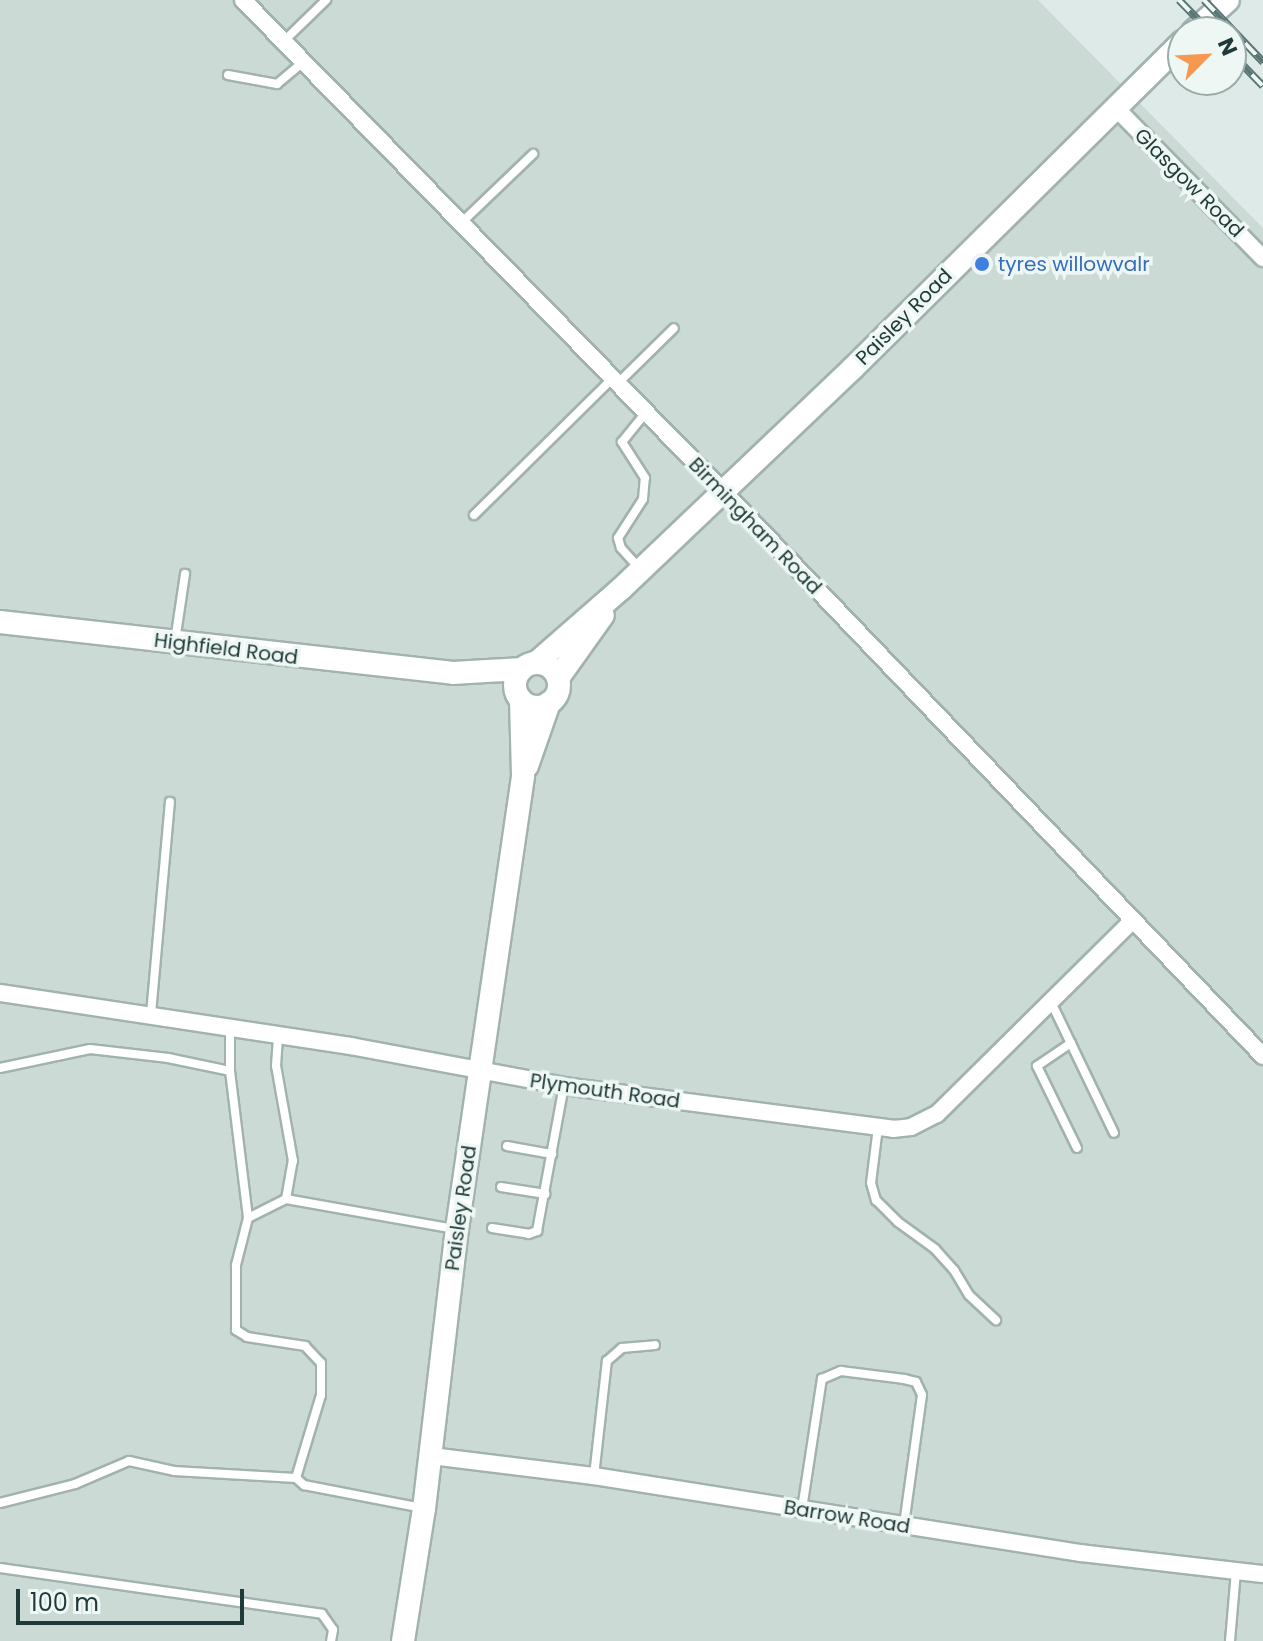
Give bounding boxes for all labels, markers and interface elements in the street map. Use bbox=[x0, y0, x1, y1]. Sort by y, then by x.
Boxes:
north arrow bbox=[1167, 16, 1247, 96]
text: N bbox=[1210, 33, 1245, 61]
street label: Glasgow Road bbox=[1129, 123, 1249, 243]
place label: tyres willowvalr bbox=[998, 252, 1150, 276]
marker: tyres willowvalr bbox=[973, 255, 991, 273]
street label: Paisley Road bbox=[851, 264, 957, 370]
street label: Birmingham Road bbox=[684, 453, 826, 599]
street label: Highfield Road bbox=[153, 628, 299, 670]
street label: Plymouth Road bbox=[528, 1069, 682, 1113]
street label: Paisley Road bbox=[440, 1144, 482, 1272]
street label: Barrow Road bbox=[782, 1495, 912, 1539]
scale bar bbox=[20, 1573, 248, 1623]
text: 100 m bbox=[30, 1586, 99, 1619]

